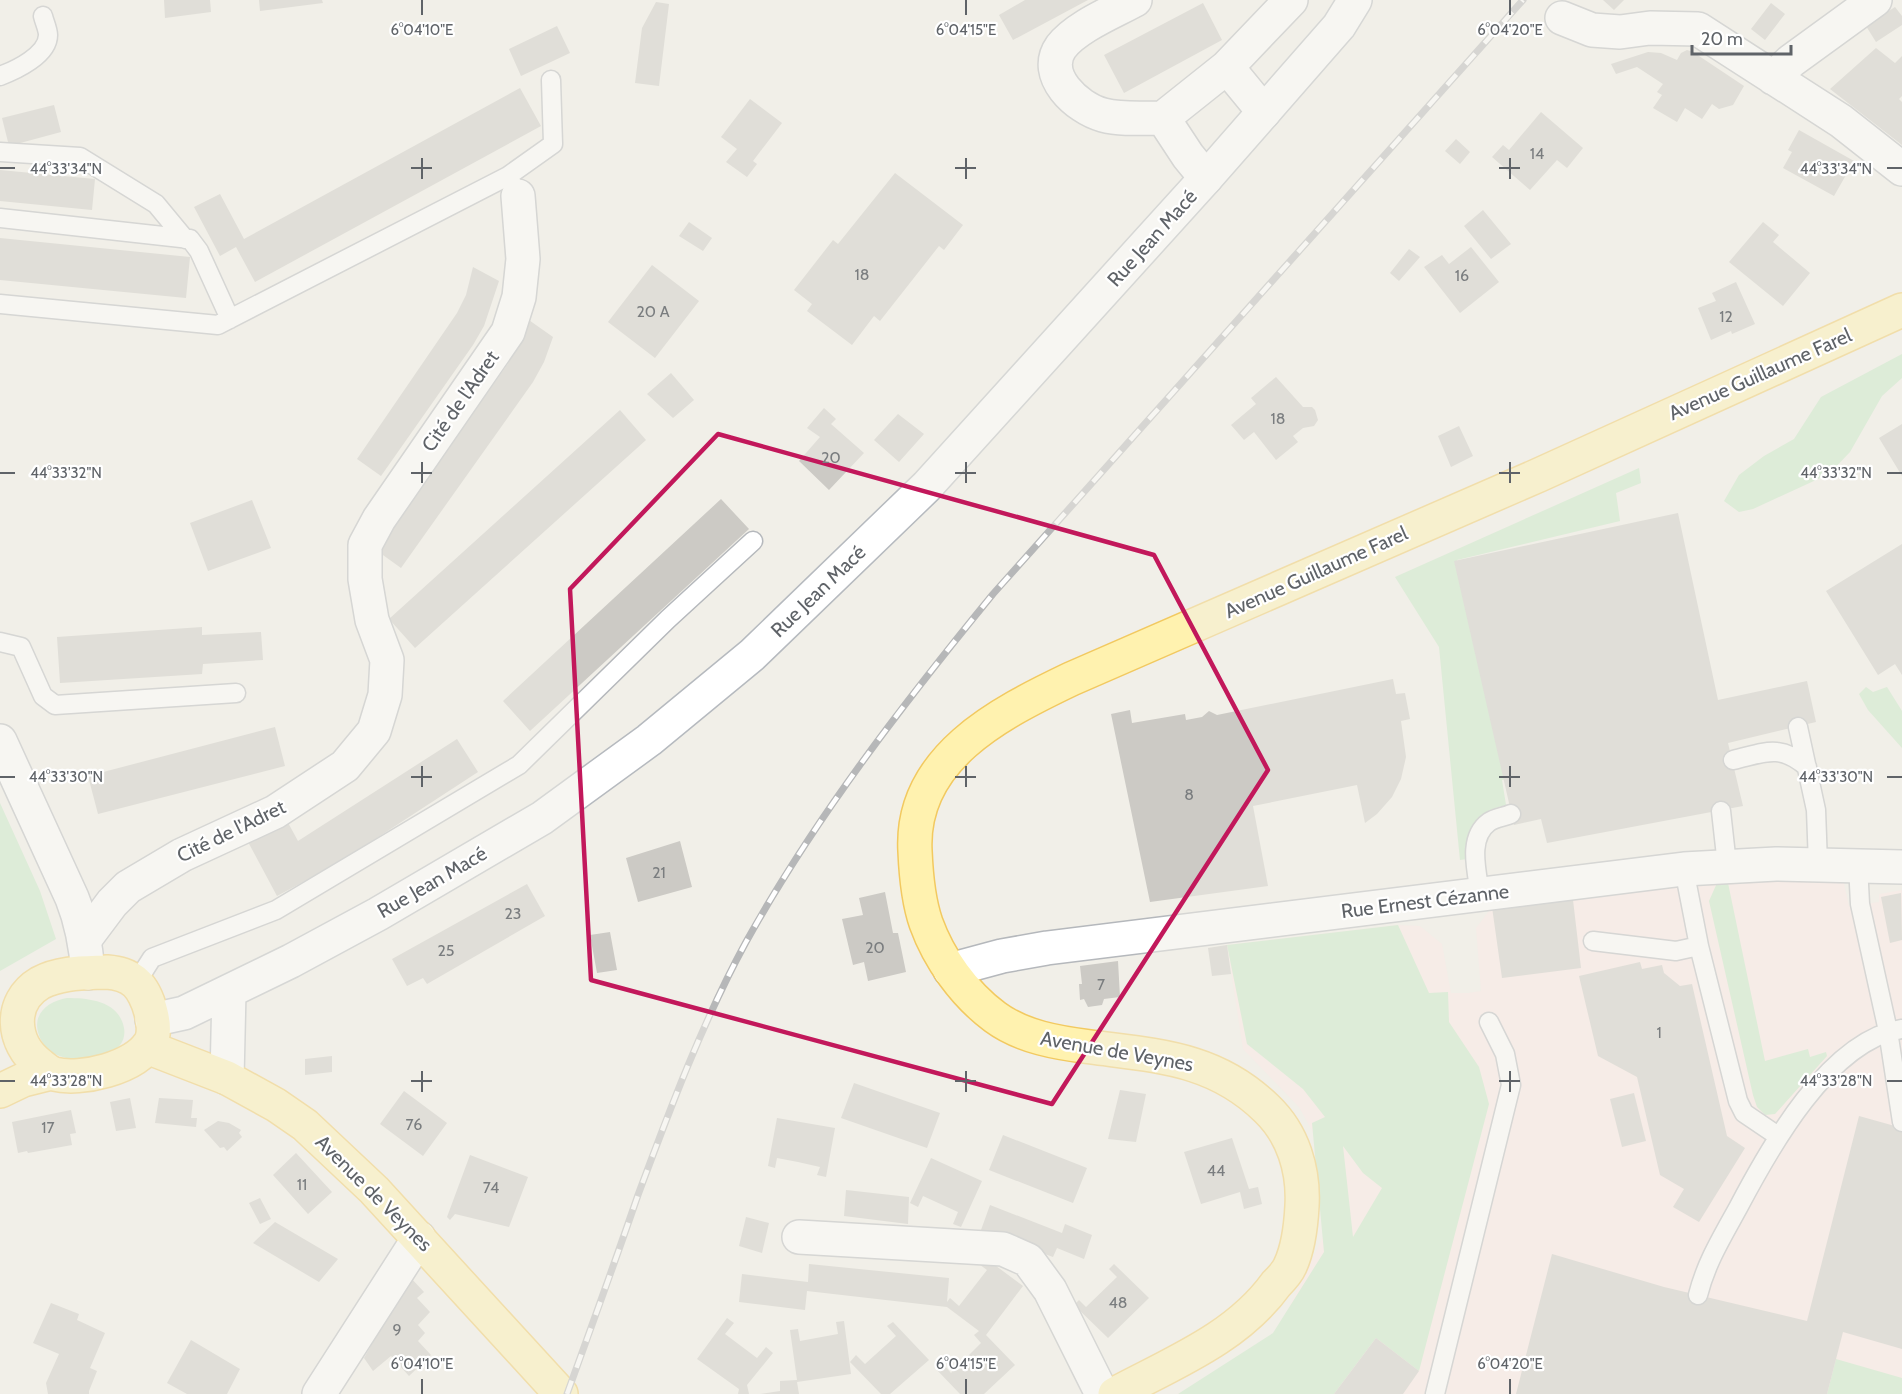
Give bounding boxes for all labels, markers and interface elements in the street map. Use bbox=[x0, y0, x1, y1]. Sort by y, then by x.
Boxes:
scale bar bbox=[1692, 18, 1791, 56]
text: 6°04'10"E bbox=[391, 21, 453, 39]
text: 6°04'15"E bbox=[936, 21, 996, 39]
text: 6°04'20"E bbox=[1477, 21, 1543, 39]
text: 20 m bbox=[1701, 28, 1743, 50]
house number: 14 bbox=[1530, 144, 1544, 163]
text: 44°33'34"N bbox=[30, 160, 102, 178]
text: 44°33'34"N bbox=[1800, 160, 1872, 178]
street label: Rue Jean Macé bbox=[1102, 185, 1202, 291]
house number: 18 bbox=[855, 265, 869, 284]
house number: 16 bbox=[1455, 266, 1469, 285]
house number: 20 A bbox=[636, 302, 670, 321]
house number: 12 bbox=[1719, 307, 1733, 326]
street label: Avenue Guillaume Farel bbox=[1665, 323, 1855, 425]
street label: Cité de l'Adret bbox=[416, 346, 504, 456]
house number: 18 bbox=[1271, 409, 1285, 428]
house number: 20 bbox=[821, 448, 841, 467]
text: 44°33'32"N bbox=[30, 464, 102, 482]
text: 44°33'32"N bbox=[1800, 464, 1872, 482]
street label: Avenue Guillaume Farel bbox=[1221, 521, 1411, 623]
street label: Rue Jean Macé bbox=[766, 540, 870, 642]
text: 44°33'30"N bbox=[29, 768, 103, 786]
text: 44°33'30"N bbox=[1799, 768, 1873, 786]
house number: 8 bbox=[1184, 785, 1194, 804]
street label: Cité de l'Adret bbox=[173, 794, 289, 868]
street label: Rue Jean Macé bbox=[373, 841, 491, 923]
house number: 21 bbox=[652, 863, 666, 882]
street label: Rue Ernest Cézanne bbox=[1340, 879, 1510, 923]
house number: 23 bbox=[504, 904, 522, 923]
house number: 20 bbox=[865, 938, 885, 957]
house number: 25 bbox=[437, 941, 455, 960]
house number: 7 bbox=[1097, 975, 1105, 994]
house number: 1 bbox=[1656, 1023, 1662, 1042]
street label: Avenue de Veynes bbox=[1039, 1026, 1195, 1076]
text: 44°33'28"N bbox=[30, 1072, 102, 1090]
text: 44°33'28"N bbox=[1800, 1072, 1872, 1090]
house number: 76 bbox=[406, 1115, 422, 1134]
house number: 17 bbox=[41, 1118, 55, 1137]
street label: Avenue de Veynes bbox=[311, 1130, 437, 1256]
house number: 44 bbox=[1207, 1161, 1225, 1180]
house number: 11 bbox=[297, 1175, 307, 1194]
house number: 74 bbox=[483, 1178, 499, 1197]
house number: 48 bbox=[1109, 1293, 1127, 1312]
house number: 9 bbox=[392, 1320, 402, 1339]
text: 6°04'10"E bbox=[391, 1355, 453, 1373]
text: 6°04'15"E bbox=[936, 1355, 996, 1373]
text: 6°04'20"E bbox=[1477, 1355, 1543, 1373]

